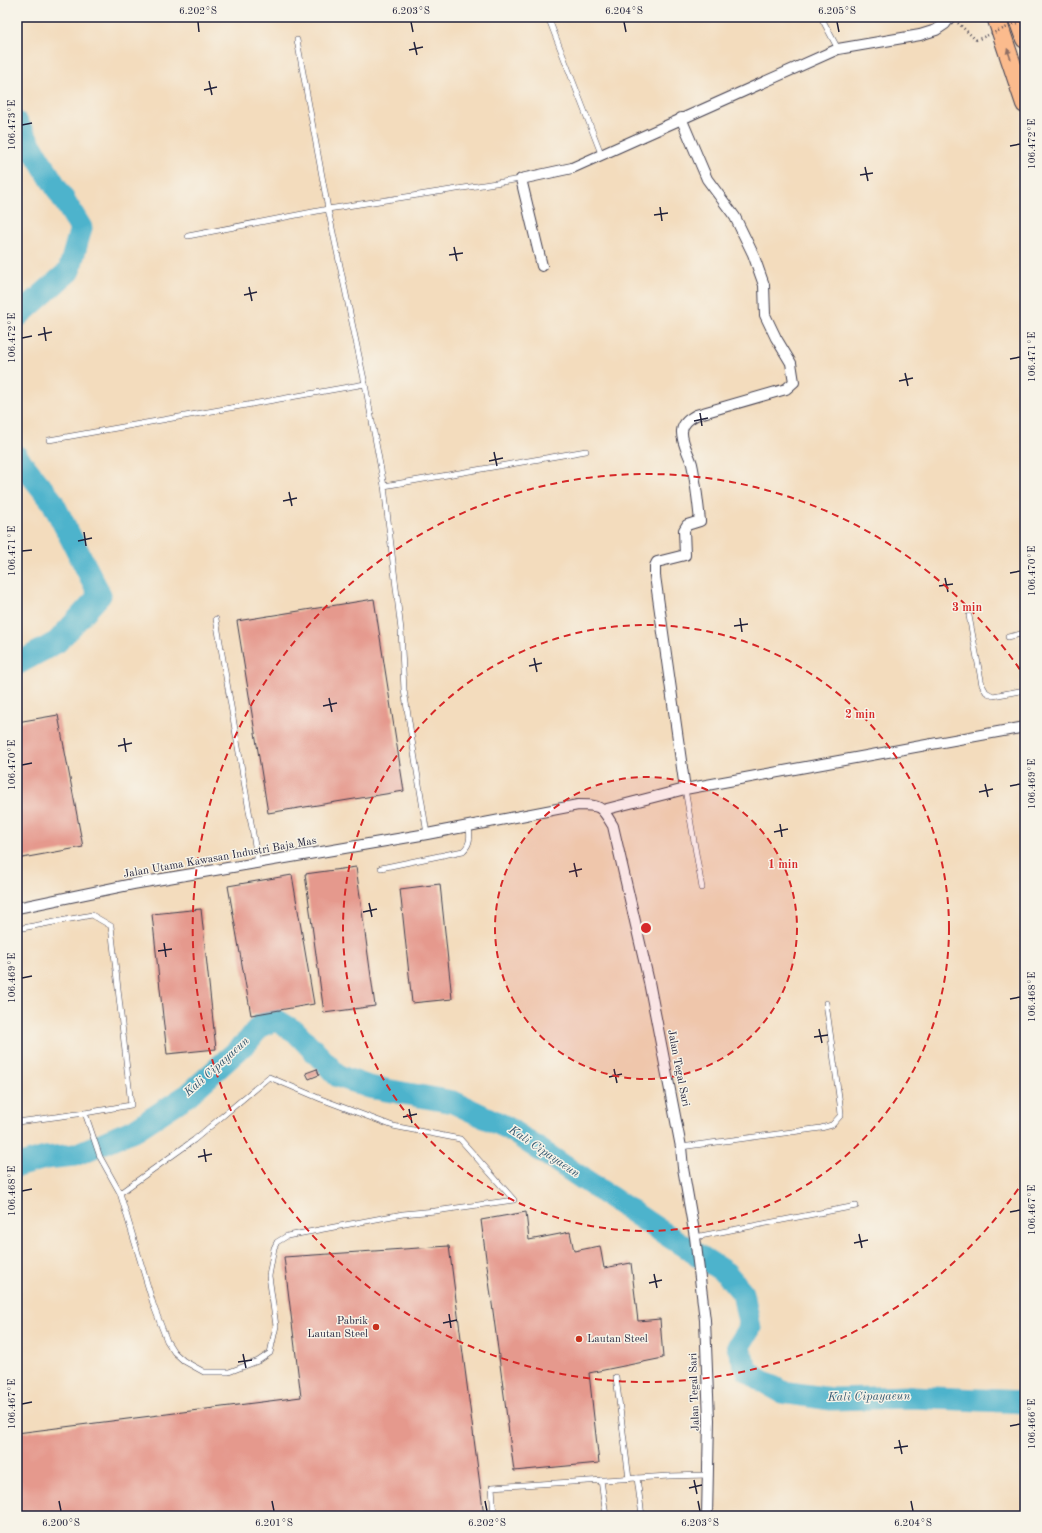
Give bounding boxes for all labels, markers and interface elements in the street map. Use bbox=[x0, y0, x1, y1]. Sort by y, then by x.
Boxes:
text: 6.202°S bbox=[179, 6, 217, 16]
text: 6.203°S bbox=[392, 6, 430, 16]
text: 6.204°S bbox=[605, 6, 643, 16]
text: 6.205°S bbox=[818, 6, 856, 16]
one-way arrow bbox=[1005, 47, 1011, 59]
text: 106.473°E bbox=[7, 100, 17, 150]
text: 106.472°E bbox=[1027, 119, 1037, 169]
text: 106.472°E bbox=[7, 313, 17, 363]
text: 106.471°E bbox=[1027, 332, 1037, 382]
text: 106.471°E bbox=[7, 526, 17, 576]
text: 106.470°E bbox=[1027, 546, 1037, 596]
text: 3 min bbox=[952, 602, 982, 614]
text: 2 min bbox=[845, 709, 875, 721]
text: 106.470°E bbox=[7, 740, 17, 790]
text: 106.469°E bbox=[1027, 759, 1037, 809]
street label: Jalan Utama Kawasan Industri Baja Mas bbox=[123, 836, 318, 880]
text: 1 min bbox=[768, 859, 798, 871]
centre of rings bbox=[639, 921, 653, 935]
text: 106.469°E bbox=[7, 953, 17, 1003]
text: 106.468°E bbox=[1027, 972, 1037, 1022]
street label: Jalan Tegal Sari bbox=[665, 1029, 691, 1107]
water label: Kali Cipayaeun bbox=[182, 1035, 252, 1100]
water label: Kali Cipayaeun bbox=[506, 1123, 582, 1180]
text: 106.468°E bbox=[7, 1166, 17, 1216]
text: 106.467°E bbox=[1027, 1185, 1037, 1235]
place label: Pabrik Lautan Steel bbox=[307, 1316, 368, 1340]
marker: Pabrik Lautan Steel bbox=[371, 1322, 381, 1332]
marker: Lautan Steel bbox=[574, 1334, 584, 1344]
place label: Lautan Steel bbox=[587, 1334, 648, 1345]
street label: Jalan Tegal Sari bbox=[688, 1353, 702, 1431]
text: 106.467°E bbox=[7, 1379, 17, 1429]
water label: Kali Cipayaeun bbox=[827, 1390, 910, 1404]
text: 106.466°E bbox=[1027, 1399, 1037, 1449]
text: 6.200°S bbox=[42, 1518, 80, 1528]
text: 6.201°S bbox=[255, 1518, 293, 1528]
text: 6.202°S bbox=[468, 1518, 506, 1528]
text: 6.203°S bbox=[681, 1518, 719, 1528]
text: 6.204°S bbox=[894, 1518, 932, 1528]

